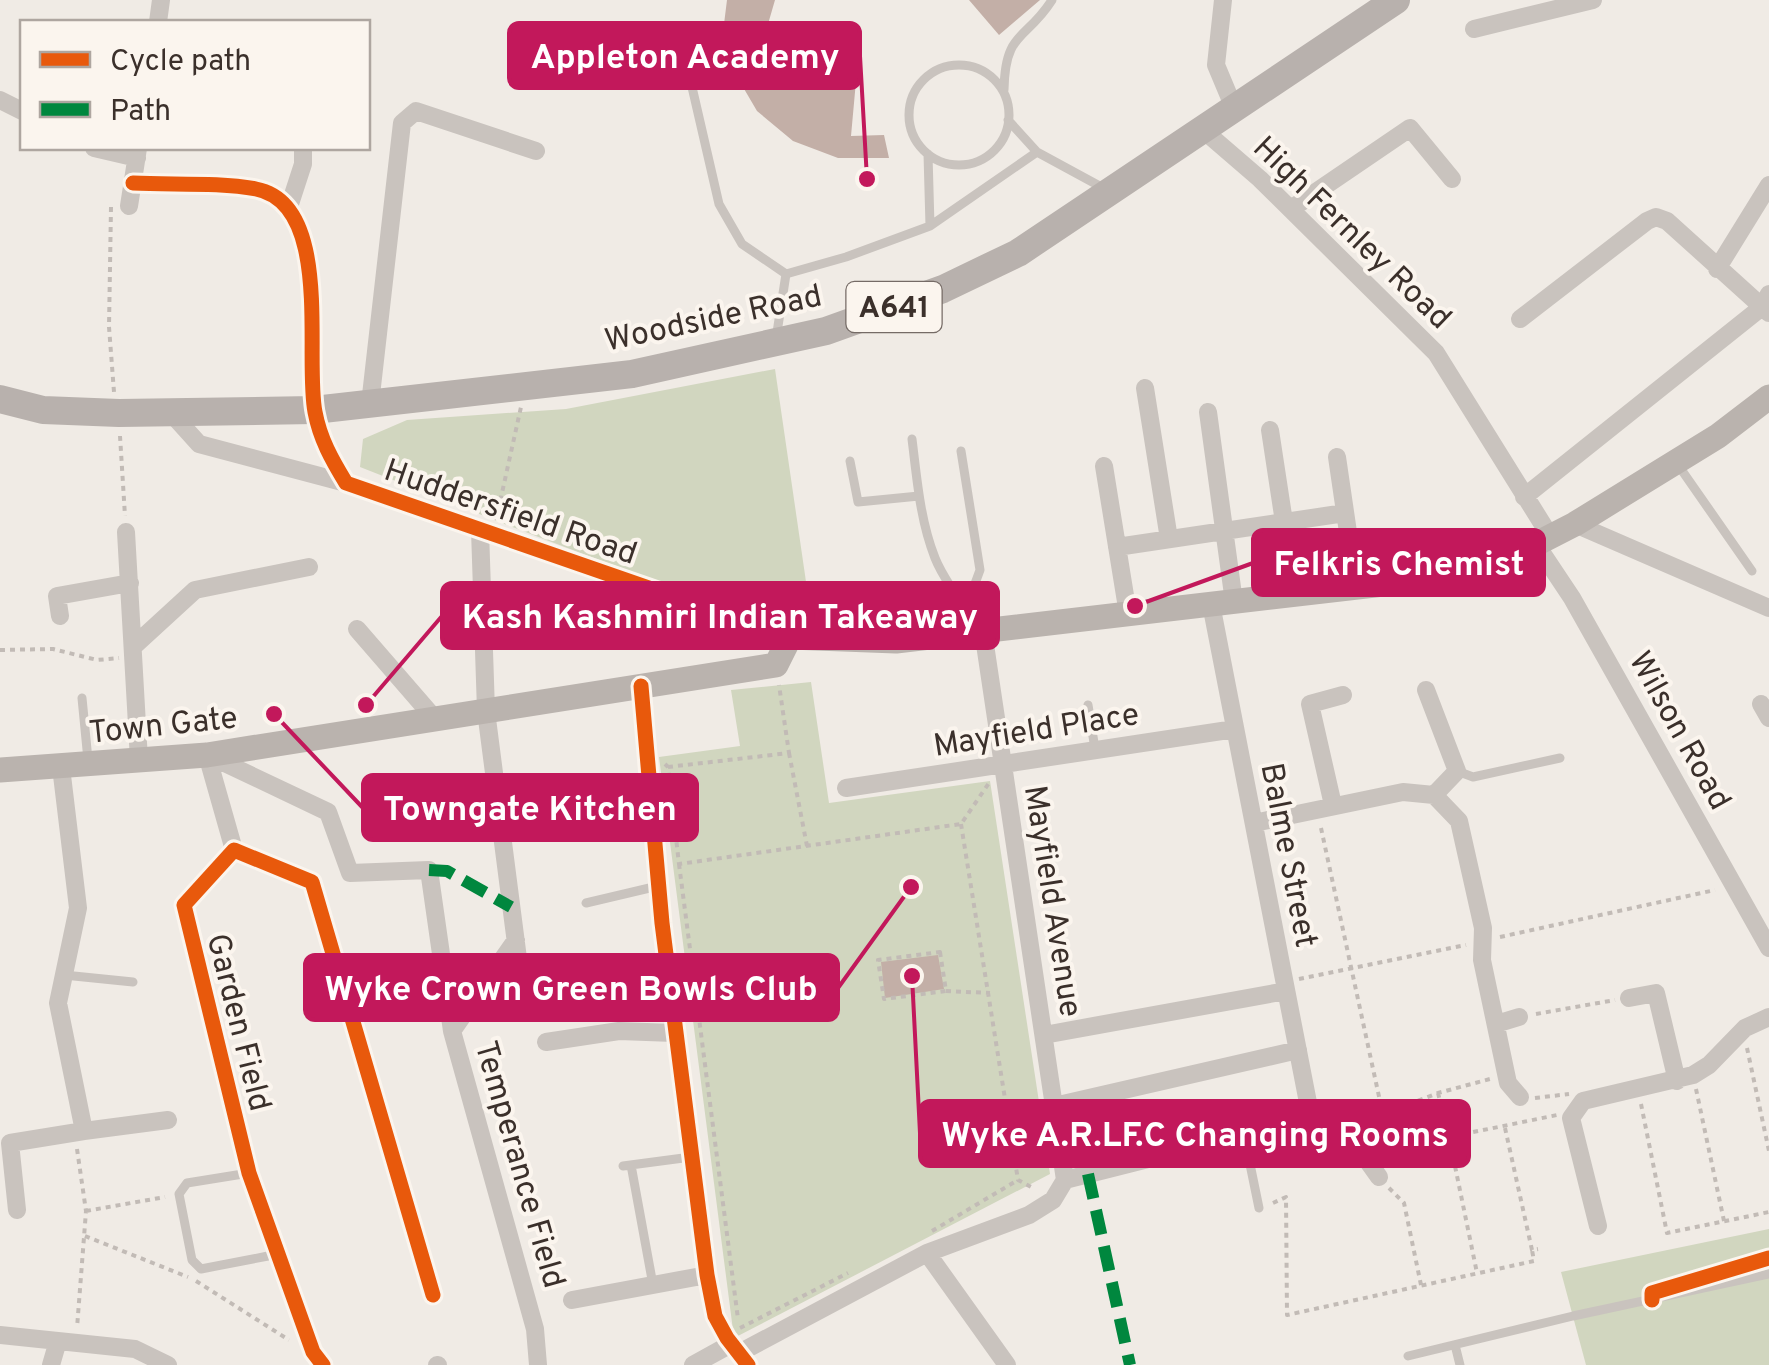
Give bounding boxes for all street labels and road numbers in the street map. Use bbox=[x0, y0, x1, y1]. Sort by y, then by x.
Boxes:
street label: High Fernley Road bbox=[1243, 129, 1459, 339]
street label: Woodside Road bbox=[601, 277, 826, 362]
road number: A641 bbox=[846, 282, 942, 332]
street label: Huddersfield Road bbox=[378, 452, 642, 576]
street label: Wilson Road bbox=[1618, 645, 1738, 818]
street label: Mayfield Place bbox=[931, 696, 1142, 768]
street label: Town Gate bbox=[87, 699, 240, 755]
street label: Balme Street bbox=[1250, 760, 1325, 951]
street label: Mayfield Avenue bbox=[1013, 783, 1089, 1020]
street label: Garden Field bbox=[196, 930, 278, 1116]
street label: Temperance Field bbox=[464, 1037, 573, 1293]

